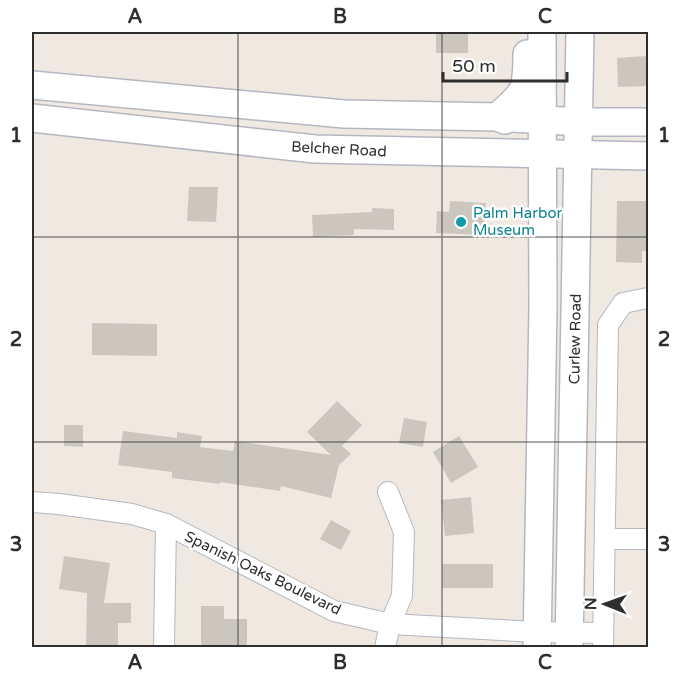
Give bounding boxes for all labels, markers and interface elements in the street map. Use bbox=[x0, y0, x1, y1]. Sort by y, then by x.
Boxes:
text: A bbox=[128, 5, 143, 29]
text: B bbox=[333, 5, 347, 29]
text: C bbox=[538, 5, 552, 29]
scale bar bbox=[443, 45, 568, 83]
text: 50 m bbox=[452, 55, 496, 77]
text: 1 bbox=[10, 124, 22, 148]
text: 1 bbox=[658, 124, 670, 148]
street label: Belcher Road bbox=[291, 138, 387, 160]
place label: Palm Harbor Museum bbox=[473, 204, 563, 239]
marker: Palm Harbor Museum bbox=[454, 215, 468, 229]
street label: Curlew Road bbox=[565, 293, 585, 385]
text: 2 bbox=[10, 328, 22, 352]
text: 2 bbox=[658, 328, 670, 352]
street label: Spanish Oaks Boulevard bbox=[182, 527, 344, 619]
text: 3 bbox=[10, 533, 22, 557]
text: 3 bbox=[658, 533, 670, 557]
north arrow bbox=[575, 574, 635, 634]
text: N bbox=[581, 597, 601, 610]
text: A bbox=[128, 651, 143, 675]
text: B bbox=[333, 651, 347, 675]
text: C bbox=[538, 651, 552, 675]

